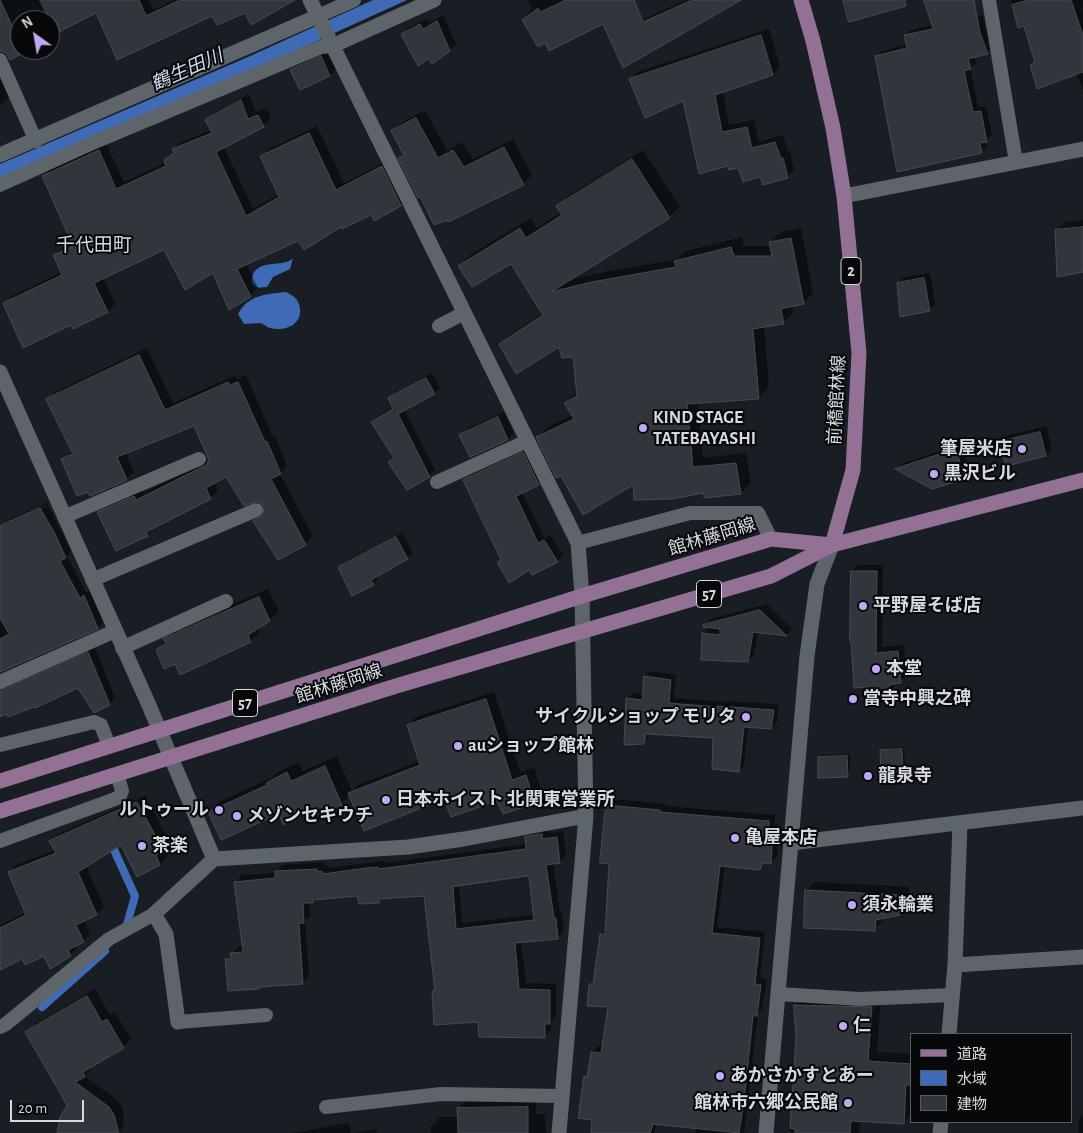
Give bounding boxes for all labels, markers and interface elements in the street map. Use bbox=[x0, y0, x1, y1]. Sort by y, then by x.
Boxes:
north arrow bbox=[10, 10, 60, 60]
text: N bbox=[20, 15, 35, 32]
water label: 鶴生田川 bbox=[148, 44, 226, 96]
district label: 千代田町 bbox=[56, 234, 132, 256]
road number: 2 bbox=[841, 258, 861, 284]
street label: 前橋館林線 bbox=[824, 354, 850, 446]
place label: KIND STAGE TATEBAYASHI bbox=[653, 407, 756, 449]
marker: KIND STAGE TATEBAYASHI bbox=[637, 422, 649, 434]
place label: 筆屋米店 bbox=[940, 438, 1012, 460]
marker: 筆屋米店 bbox=[1016, 443, 1028, 455]
place label: 黒沢ビル bbox=[944, 463, 1016, 485]
marker: 黒沢ビル bbox=[928, 468, 940, 480]
street label: 館林藤岡線 bbox=[666, 514, 758, 560]
road number: 57 bbox=[696, 580, 722, 608]
place label: 平野屋そば店 bbox=[873, 595, 981, 617]
marker: 平野屋そば店 bbox=[857, 600, 869, 612]
place label: 本堂 bbox=[886, 658, 922, 680]
street label: 館林藤岡線 bbox=[293, 660, 385, 708]
marker: 本堂 bbox=[870, 663, 882, 675]
place label: 當寺中興之碑 bbox=[863, 688, 971, 710]
road number: 57 bbox=[232, 690, 258, 716]
marker: 當寺中興之碑 bbox=[847, 693, 859, 705]
place label: サイクルショップ モリタ bbox=[535, 706, 736, 728]
marker: サイクルショップ モリタ bbox=[740, 711, 752, 723]
place label: auショップ館林 bbox=[468, 735, 594, 757]
marker: auショップ館林 bbox=[452, 740, 464, 752]
place label: 龍泉寺 bbox=[878, 765, 932, 787]
marker: 龍泉寺 bbox=[862, 770, 874, 782]
place label: 日本ホイスト 北関東営業所 bbox=[396, 789, 615, 811]
marker: 日本ホイスト 北関東営業所 bbox=[380, 794, 392, 806]
place label: ルトゥール bbox=[119, 799, 209, 821]
marker: ルトゥール bbox=[213, 804, 225, 816]
place label: メゾンセキウチ bbox=[247, 805, 373, 827]
marker: メゾンセキウチ bbox=[231, 810, 243, 822]
place label: 亀屋本店 bbox=[745, 827, 817, 849]
marker: 亀屋本店 bbox=[729, 832, 741, 844]
place label: 茶楽 bbox=[152, 835, 188, 857]
marker: 茶楽 bbox=[136, 840, 148, 852]
place label: 須永輪業 bbox=[862, 894, 934, 916]
marker: 須永輪業 bbox=[846, 899, 858, 911]
place label: 仁 bbox=[853, 1015, 871, 1037]
marker: 仁 bbox=[837, 1020, 849, 1032]
legend bbox=[910, 1033, 1073, 1123]
text: 道路 bbox=[957, 1047, 987, 1062]
place label: あかさかすとあー bbox=[730, 1065, 874, 1087]
marker: あかさかすとあー bbox=[714, 1070, 726, 1082]
text: 水域 bbox=[957, 1072, 987, 1087]
scale bar bbox=[12, 1090, 86, 1122]
place label: 館林市六郷公民館 bbox=[694, 1092, 838, 1114]
marker: 館林市六郷公民館 bbox=[842, 1097, 854, 1109]
text: 建物 bbox=[957, 1097, 987, 1112]
text: 20 m bbox=[18, 1101, 47, 1116]

